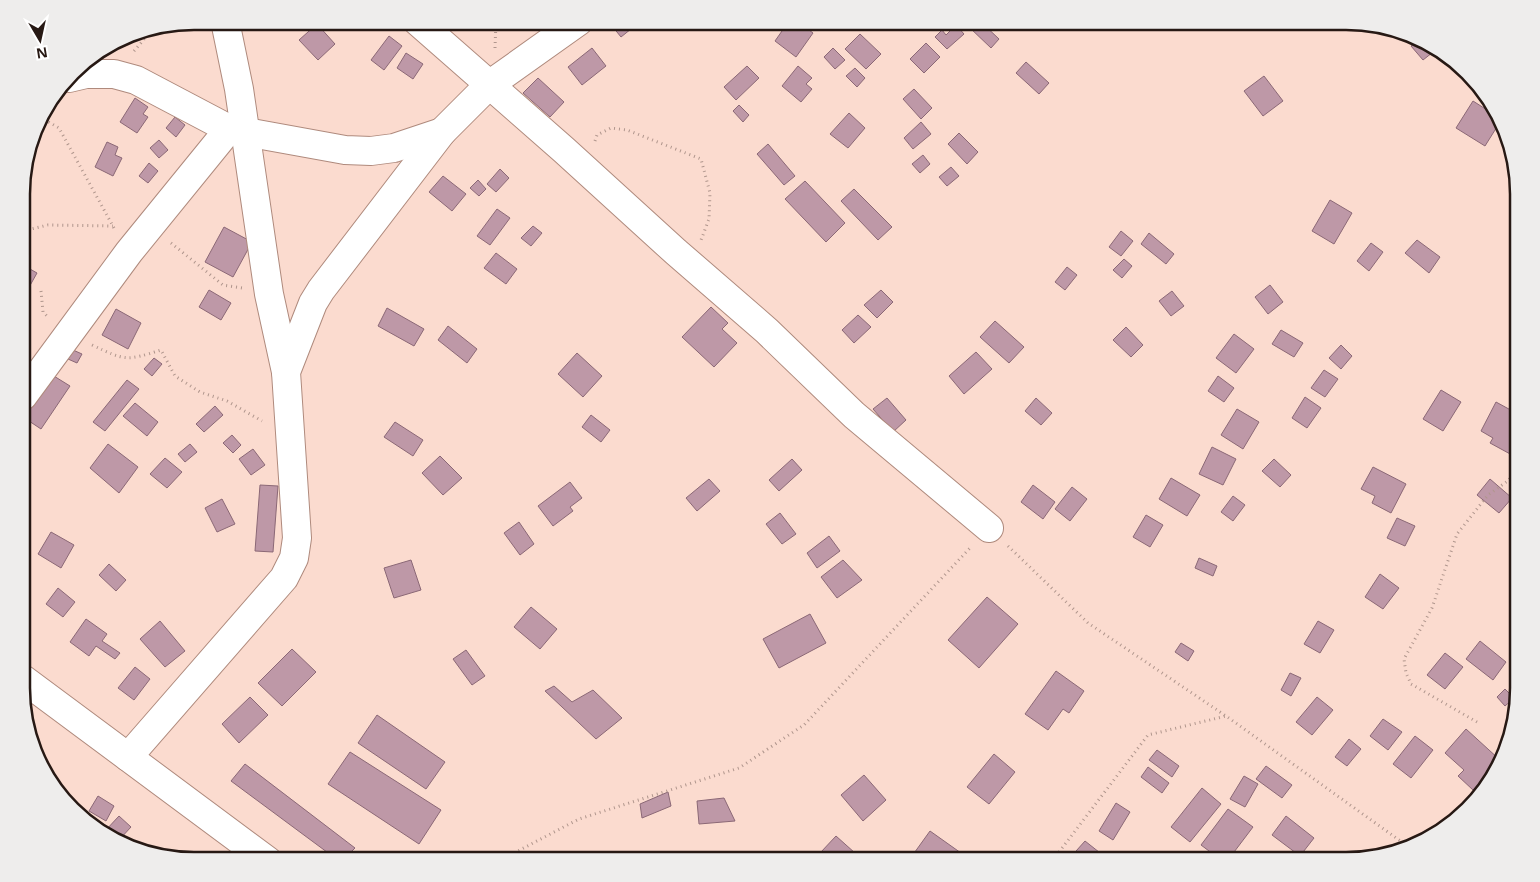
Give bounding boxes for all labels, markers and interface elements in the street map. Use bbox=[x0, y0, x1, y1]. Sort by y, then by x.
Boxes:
north arrow bbox=[15, 15, 65, 65]
text: N bbox=[35, 43, 49, 64]

